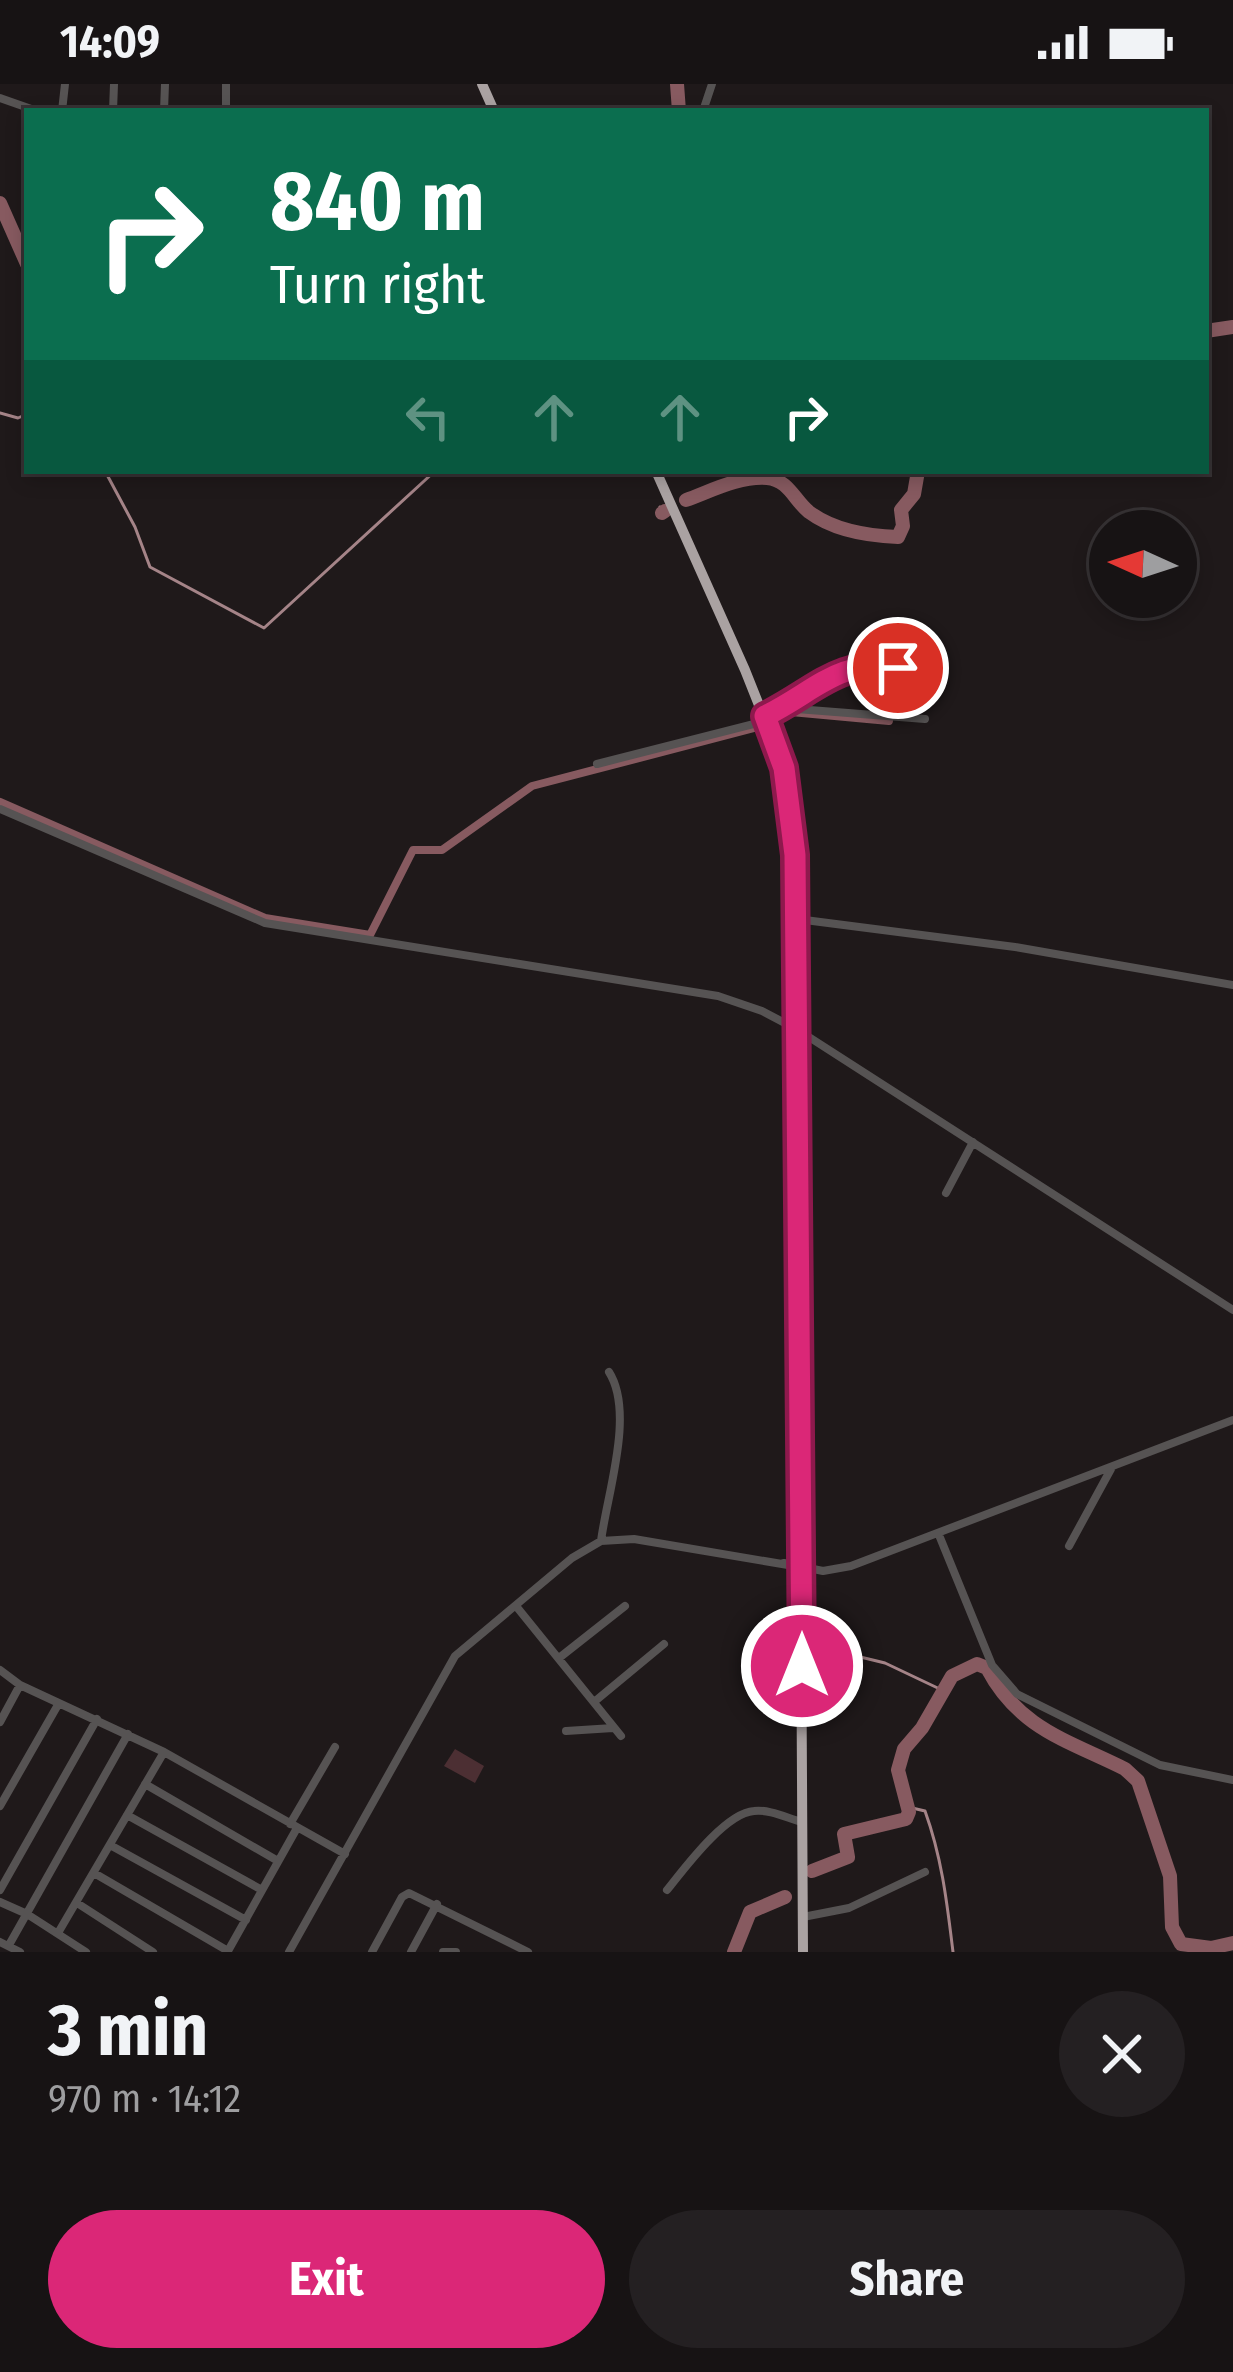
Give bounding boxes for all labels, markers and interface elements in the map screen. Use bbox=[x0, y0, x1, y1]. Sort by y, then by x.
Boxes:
text: 14:09 bbox=[60, 15, 160, 69]
text: 840 m bbox=[270, 151, 485, 252]
icon: right bbox=[72, 156, 228, 312]
text: Turn right bbox=[270, 253, 485, 317]
icon: left bbox=[395, 384, 461, 450]
icon: ahead bbox=[521, 384, 587, 450]
icon: ahead bbox=[647, 384, 713, 450]
icon: right bbox=[773, 384, 839, 450]
north arrow bbox=[1089, 510, 1197, 618]
map controls bbox=[1089, 510, 1197, 618]
pin bbox=[847, 617, 949, 719]
icon: arrive bbox=[865, 635, 931, 701]
position arrow bbox=[739, 1603, 865, 1729]
text: 3 min bbox=[48, 1988, 208, 2074]
button: close bbox=[1059, 1991, 1185, 2117]
text: 970 m · 14:12 bbox=[48, 2076, 241, 2122]
button: Exit bbox=[48, 2210, 605, 2348]
button: Share bbox=[629, 2210, 1185, 2348]

